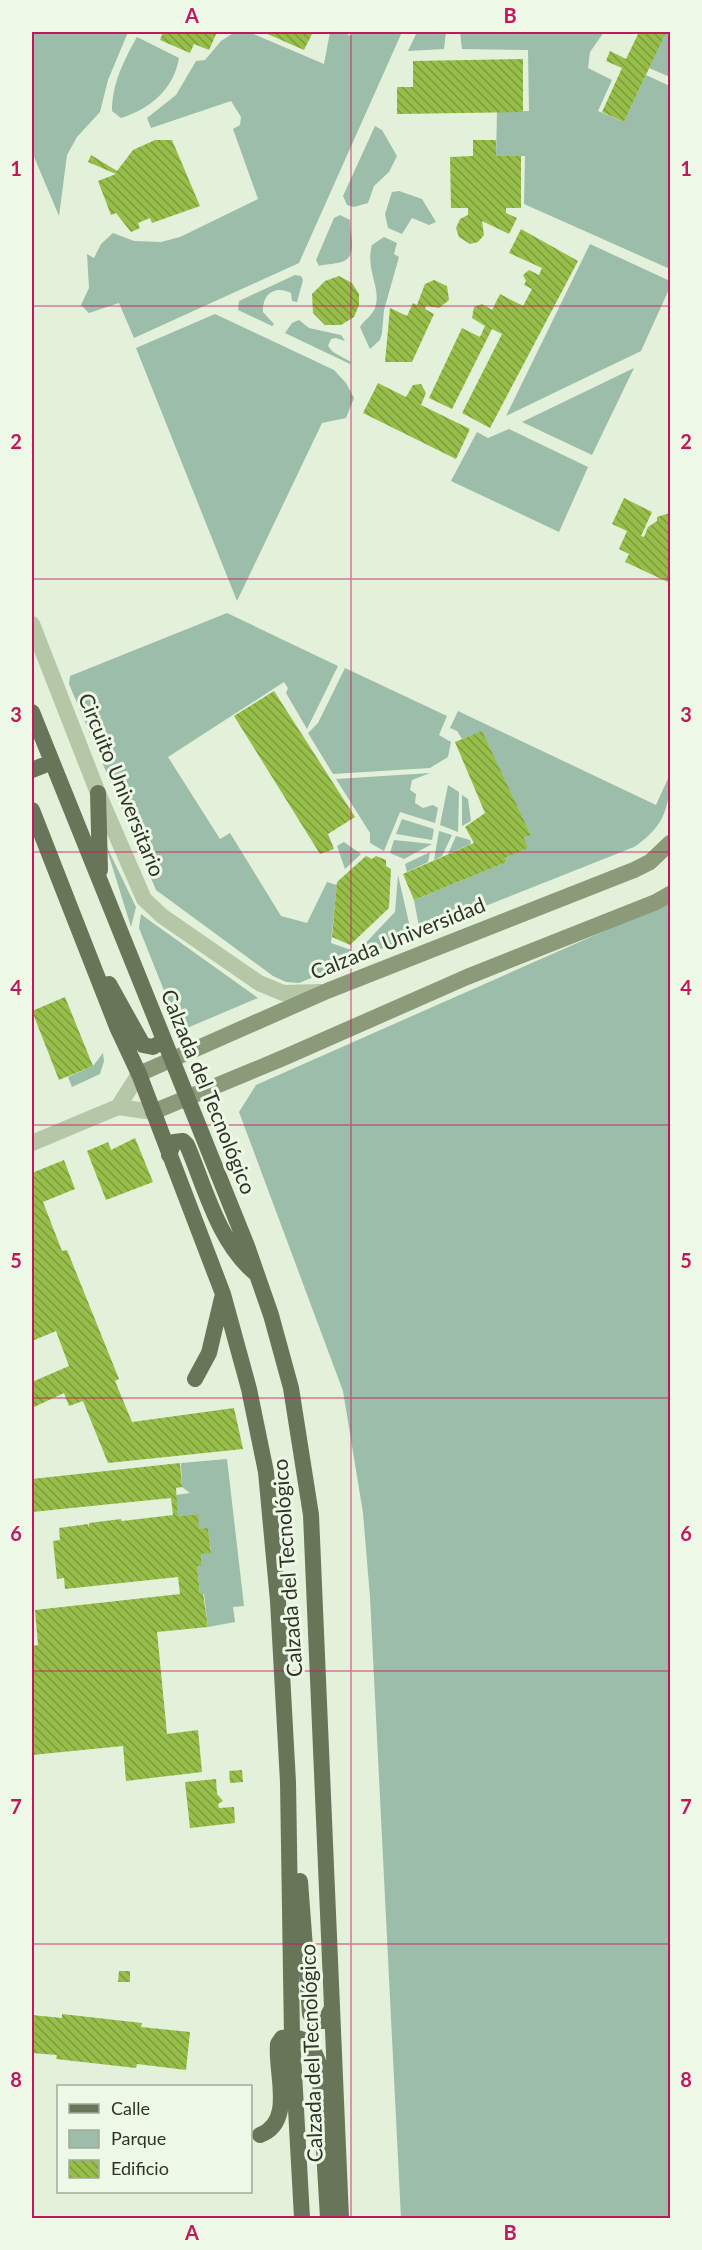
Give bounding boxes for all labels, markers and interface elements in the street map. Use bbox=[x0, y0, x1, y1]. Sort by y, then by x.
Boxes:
text: A bbox=[184, 3, 199, 27]
text: B bbox=[503, 3, 517, 27]
text: 1 bbox=[10, 156, 22, 180]
text: 1 bbox=[680, 156, 692, 180]
text: 2 bbox=[10, 429, 22, 453]
text: 2 bbox=[680, 429, 692, 453]
street label: Circuito Universitario bbox=[74, 689, 171, 880]
text: 3 bbox=[10, 702, 22, 726]
text: 3 bbox=[680, 702, 692, 726]
street label: Calzada Universidad bbox=[306, 891, 488, 984]
text: 4 bbox=[10, 975, 22, 999]
text: 4 bbox=[680, 975, 692, 999]
street label: Calzada del Tecnológico bbox=[157, 985, 262, 1198]
text: 5 bbox=[10, 1248, 22, 1272]
text: 5 bbox=[680, 1248, 692, 1272]
street label: Calzada del Tecnológico bbox=[266, 1458, 307, 1678]
text: 6 bbox=[10, 1521, 22, 1545]
text: 6 bbox=[680, 1521, 692, 1545]
text: 7 bbox=[10, 1794, 22, 1818]
text: 7 bbox=[680, 1794, 692, 1818]
street label: Calzada del Tecnológico bbox=[294, 1943, 327, 2163]
text: 8 bbox=[10, 2067, 22, 2091]
text: 8 bbox=[680, 2067, 692, 2091]
legend bbox=[57, 2085, 252, 2193]
text: Calle bbox=[111, 2097, 150, 2119]
text: Parque bbox=[111, 2127, 166, 2149]
text: Edificio bbox=[111, 2157, 169, 2179]
text: A bbox=[184, 2220, 199, 2244]
text: B bbox=[503, 2220, 517, 2244]

